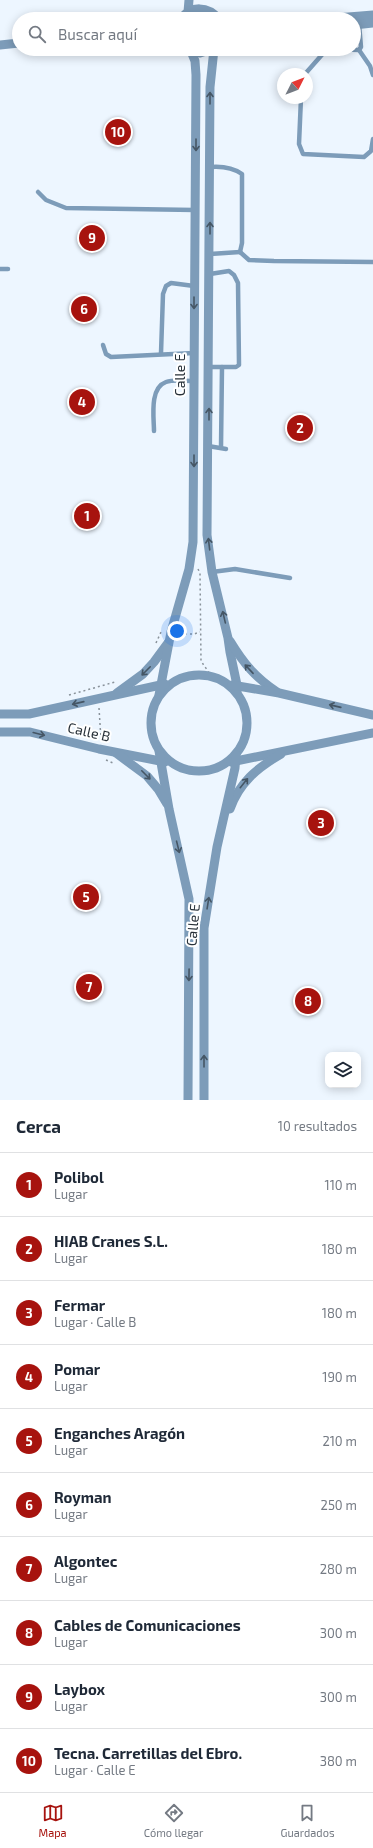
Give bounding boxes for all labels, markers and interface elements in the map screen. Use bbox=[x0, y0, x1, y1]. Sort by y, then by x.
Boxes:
search box bbox=[12, 12, 361, 56]
icon: search bbox=[26, 23, 48, 45]
text: Buscar aquí bbox=[58, 25, 137, 43]
north arrow bbox=[277, 68, 313, 104]
one-way arrow bbox=[206, 92, 214, 105]
pin: 10 bbox=[105, 117, 131, 147]
one-way arrow bbox=[192, 138, 200, 151]
one-way arrow bbox=[206, 222, 214, 235]
pin: 9 bbox=[79, 223, 105, 253]
pin: 6 bbox=[71, 294, 97, 324]
one-way arrow bbox=[190, 296, 198, 309]
street label: Calle E bbox=[171, 354, 188, 396]
pin: 4 bbox=[69, 387, 95, 417]
one-way arrow bbox=[205, 408, 212, 421]
pin: 2 bbox=[287, 413, 313, 443]
one-way arrow bbox=[190, 454, 197, 467]
pin: 1 bbox=[74, 501, 100, 531]
one-way arrow bbox=[205, 538, 212, 551]
one-way arrow bbox=[219, 611, 227, 624]
your location bbox=[167, 621, 187, 641]
one-way arrow bbox=[245, 664, 254, 674]
one-way arrow bbox=[141, 666, 151, 676]
one-way arrow bbox=[72, 699, 85, 707]
one-way arrow bbox=[329, 702, 342, 710]
street label: Calle B bbox=[66, 718, 112, 745]
one-way arrow bbox=[32, 731, 45, 739]
one-way arrow bbox=[141, 770, 151, 780]
one-way arrow bbox=[239, 778, 248, 789]
pin: 3 bbox=[308, 808, 334, 838]
one-way arrow bbox=[175, 840, 182, 853]
pin: 5 bbox=[73, 882, 99, 912]
one-way arrow bbox=[204, 897, 212, 910]
street label: Calle E bbox=[182, 903, 203, 947]
one-way arrow bbox=[185, 968, 193, 981]
pin: 7 bbox=[76, 972, 102, 1002]
pin: 8 bbox=[295, 986, 321, 1016]
map controls bbox=[325, 1052, 361, 1088]
button: layers bbox=[325, 1052, 361, 1088]
one-way arrow bbox=[200, 1055, 208, 1068]
text: Cerca bbox=[16, 1116, 61, 1136]
text: 10 resultados bbox=[278, 1118, 357, 1134]
text: Polibol bbox=[54, 1168, 104, 1186]
text: 1 bbox=[26, 1177, 32, 1193]
text: 110 m bbox=[325, 1177, 357, 1193]
text: Lugar bbox=[54, 1186, 88, 1202]
text: HIAB Cranes S.L. bbox=[54, 1232, 168, 1250]
text: 2 bbox=[25, 1241, 33, 1257]
text: 180 m bbox=[322, 1241, 357, 1257]
text: Lugar bbox=[54, 1250, 88, 1266]
text: Fermar bbox=[54, 1296, 105, 1314]
text: 3 bbox=[25, 1305, 33, 1321]
text: 180 m bbox=[322, 1305, 357, 1321]
text: Lugar · Calle B bbox=[54, 1314, 136, 1330]
text: Pomar bbox=[54, 1360, 100, 1378]
text: 4 bbox=[25, 1369, 33, 1385]
text: 190 m bbox=[322, 1369, 357, 1385]
text: Lugar bbox=[54, 1378, 88, 1394]
text: Enganches Aragón bbox=[54, 1424, 185, 1442]
text: 5 bbox=[25, 1433, 33, 1449]
text: 210 m bbox=[322, 1433, 357, 1449]
text: Lugar bbox=[54, 1442, 88, 1458]
text: Royman bbox=[54, 1488, 112, 1506]
text: 6 bbox=[25, 1497, 33, 1513]
text: 250 m bbox=[321, 1497, 357, 1513]
text: Lugar bbox=[54, 1506, 88, 1522]
text: Algontec bbox=[54, 1552, 117, 1570]
text: 7 bbox=[26, 1561, 32, 1577]
text: 280 m bbox=[320, 1561, 357, 1577]
text: Lugar bbox=[54, 1570, 88, 1586]
text: Cables de Comunicaciones bbox=[54, 1616, 241, 1634]
text: 8 bbox=[25, 1625, 33, 1641]
text: 300 m bbox=[320, 1625, 357, 1641]
text: Lugar bbox=[54, 1634, 88, 1650]
text: Laybox bbox=[54, 1680, 105, 1698]
text: 9 bbox=[25, 1689, 33, 1705]
text: 300 m bbox=[320, 1689, 357, 1705]
text: Lugar bbox=[54, 1698, 88, 1714]
text: Tecna. Carretillas del Ebro. bbox=[54, 1744, 242, 1762]
text: 10 bbox=[22, 1753, 36, 1769]
text: 380 m bbox=[320, 1753, 357, 1769]
text: Lugar · Calle E bbox=[54, 1762, 136, 1778]
tab: Mapa bbox=[39, 1802, 67, 1839]
tab: Cómo llegar bbox=[144, 1802, 203, 1839]
tab: Guardados bbox=[280, 1802, 334, 1839]

